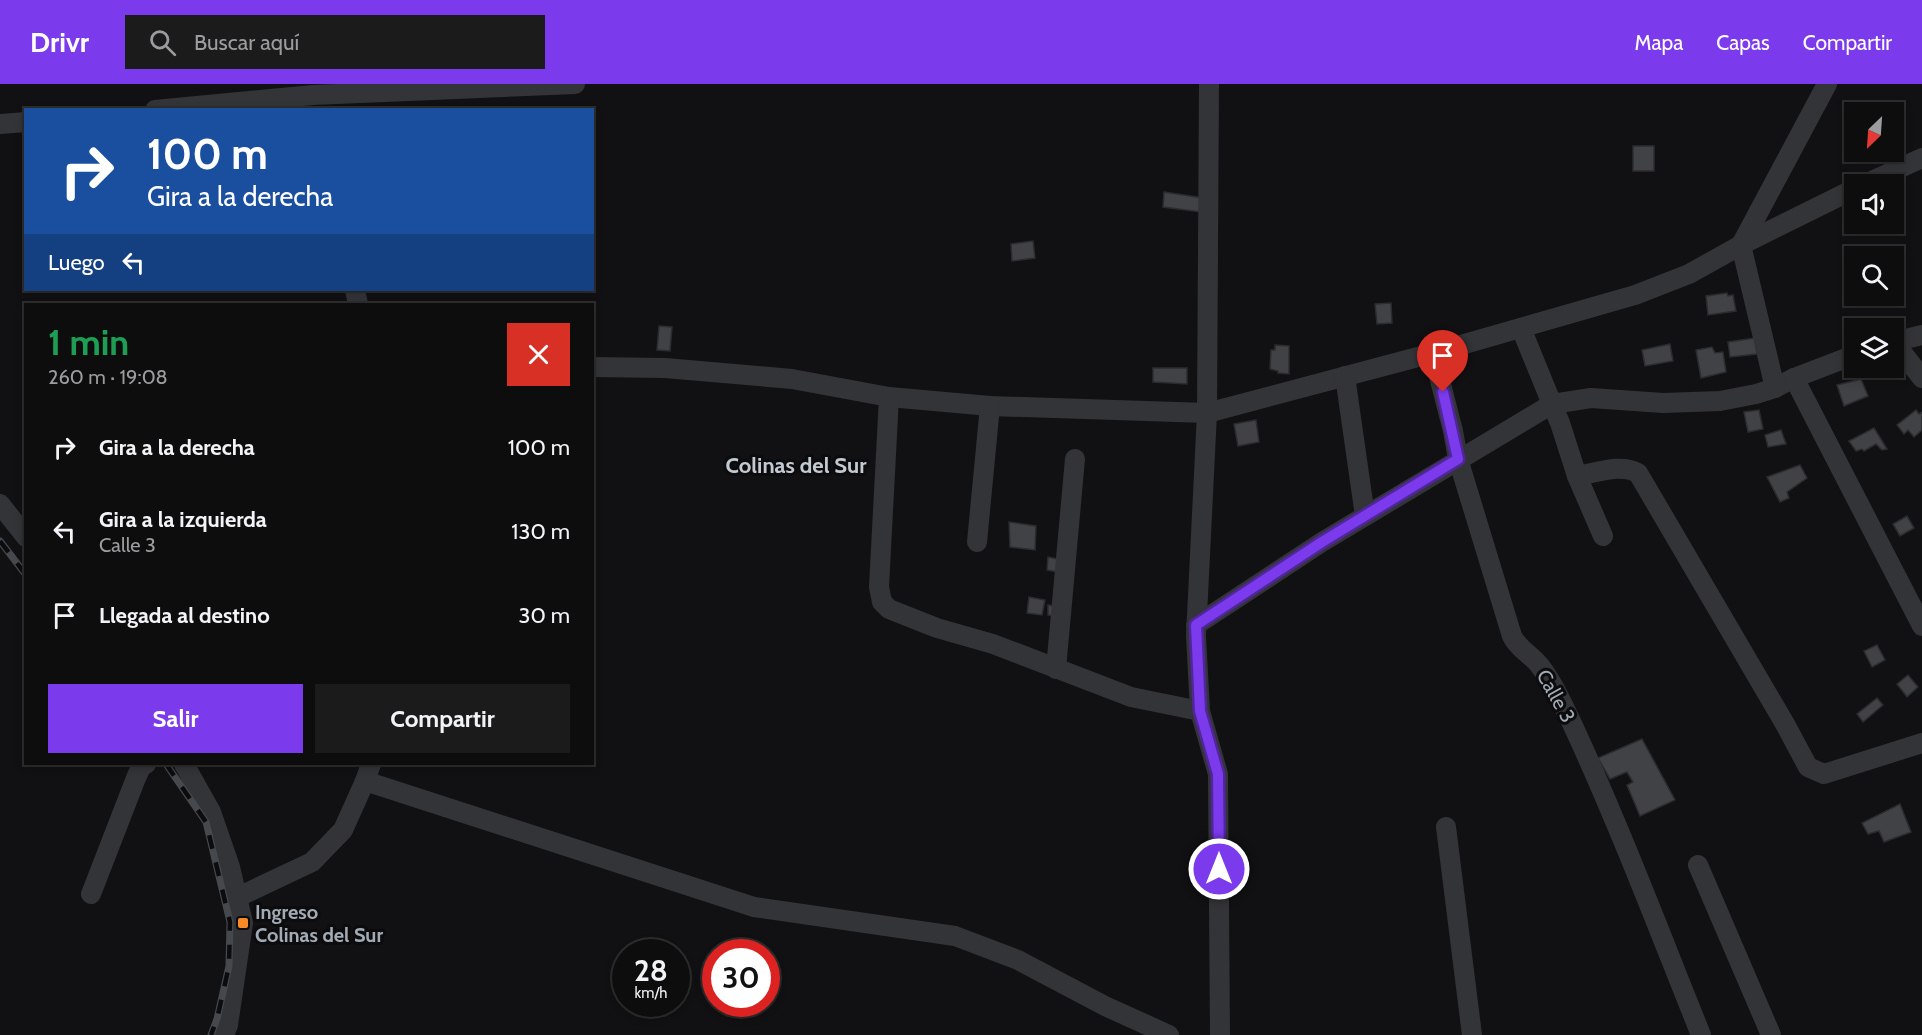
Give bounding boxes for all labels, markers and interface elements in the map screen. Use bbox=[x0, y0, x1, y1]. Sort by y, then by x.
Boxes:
search box bbox=[125, 15, 545, 69]
text: Drivr bbox=[30, 25, 89, 59]
icon: search bbox=[146, 26, 179, 59]
text: Buscar aquí bbox=[194, 29, 299, 56]
text: Mapa bbox=[1635, 30, 1683, 55]
text: Capas bbox=[1716, 30, 1770, 55]
text: Compartir bbox=[1803, 30, 1892, 55]
north arrow bbox=[1844, 102, 1904, 162]
map controls bbox=[1844, 102, 1904, 378]
text: 100 m bbox=[147, 128, 268, 180]
icon: right bbox=[48, 132, 126, 210]
button: sound bbox=[1844, 174, 1904, 234]
text: Gira a la derecha bbox=[147, 180, 333, 213]
icon: left bbox=[117, 246, 150, 279]
button: search bbox=[1844, 246, 1904, 306]
text: Luego bbox=[48, 249, 105, 276]
button: layers bbox=[1844, 318, 1904, 378]
text: 1 min bbox=[48, 320, 129, 364]
button: close bbox=[507, 323, 570, 386]
pin bbox=[1417, 330, 1468, 392]
icon: arrive bbox=[1426, 339, 1459, 372]
text: 260 m · 19:08 bbox=[48, 365, 168, 389]
icon: right bbox=[48, 431, 81, 464]
text: Gira a la derecha bbox=[99, 434, 255, 461]
text: 100 m bbox=[508, 434, 570, 461]
district label: Colinas del Sur bbox=[726, 452, 867, 479]
text: Gira a la izquierda bbox=[99, 506, 267, 533]
icon: left bbox=[48, 515, 81, 548]
text: 130 m bbox=[511, 518, 570, 545]
text: Calle 3 bbox=[99, 533, 156, 557]
icon: arrive bbox=[48, 599, 81, 632]
text: Llegada al destino bbox=[99, 602, 270, 629]
text: 30 m bbox=[518, 602, 570, 629]
street label: Calle 3 bbox=[1532, 665, 1580, 727]
button: Salir bbox=[48, 684, 303, 753]
button: Compartir bbox=[315, 684, 570, 753]
position arrow bbox=[1187, 837, 1251, 901]
place label: Ingreso Colinas del Sur bbox=[255, 900, 383, 947]
marker: Ingreso Colinas del Sur bbox=[236, 916, 250, 930]
speed limit sign: 30 bbox=[702, 939, 780, 1017]
text: 28 bbox=[634, 952, 668, 989]
text: km/h bbox=[635, 984, 667, 1002]

